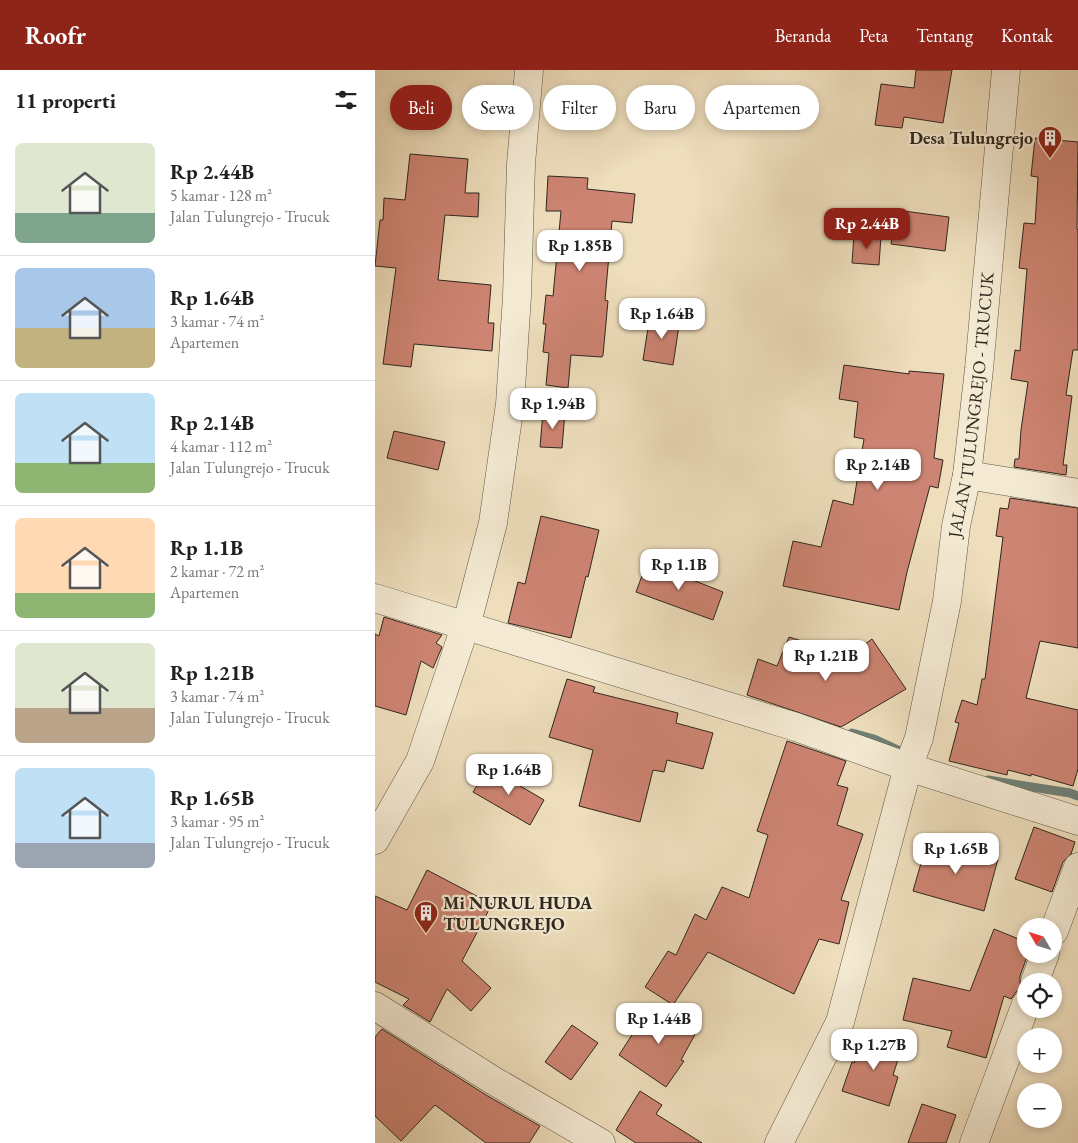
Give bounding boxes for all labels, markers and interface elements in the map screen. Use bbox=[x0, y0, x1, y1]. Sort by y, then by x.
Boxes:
text: Roofr bbox=[25, 20, 86, 51]
text: Beranda bbox=[775, 24, 831, 47]
text: Peta bbox=[859, 24, 888, 47]
text: Tentang bbox=[916, 24, 973, 47]
text: Kontak bbox=[1001, 24, 1053, 47]
chip: Beli bbox=[390, 85, 452, 130]
chip: Sewa bbox=[462, 85, 533, 130]
chip: Filter bbox=[543, 85, 616, 130]
chip: Baru bbox=[626, 85, 695, 130]
chip: Apartemen bbox=[705, 85, 819, 130]
icon: filters bbox=[332, 86, 360, 114]
text: 11 properti bbox=[15, 87, 116, 114]
building icon: Desa Tulungrejo bbox=[1037, 125, 1063, 159]
place label: Desa Tulungrejo bbox=[909, 126, 1033, 149]
text: Rp 2.44B bbox=[170, 158, 254, 185]
icon: home bbox=[55, 163, 115, 223]
text: 5 kamar · 128 m² bbox=[170, 185, 272, 206]
text: Jalan Tulungrejo - Trucuk bbox=[170, 206, 330, 227]
pin: Rp 2.44B bbox=[815, 208, 919, 250]
text: Rp 2.44B bbox=[835, 213, 899, 234]
pin: Rp 1.85B bbox=[528, 230, 632, 272]
text: Rp 1.85B bbox=[548, 235, 612, 256]
street label: JALAN TULUNGREJO - TRUCUK bbox=[942, 270, 999, 541]
text: Rp 1.64B bbox=[170, 284, 254, 311]
icon: home bbox=[55, 288, 115, 348]
pin: Rp 1.64B bbox=[610, 298, 714, 340]
text: Rp 1.64B bbox=[630, 303, 694, 324]
text: 3 kamar · 74 m² bbox=[170, 311, 264, 332]
text: Apartemen bbox=[170, 332, 239, 353]
pin: Rp 1.94B bbox=[501, 388, 605, 430]
text: Rp 1.94B bbox=[521, 393, 585, 414]
text: Rp 2.14B bbox=[170, 409, 254, 436]
icon: home bbox=[55, 413, 115, 473]
text: 4 kamar · 112 m² bbox=[170, 436, 272, 457]
pin: Rp 2.14B bbox=[826, 448, 930, 491]
text: Rp 2.14B bbox=[846, 454, 910, 475]
text: Jalan Tulungrejo - Trucuk bbox=[170, 457, 330, 478]
text: Rp 1.1B bbox=[170, 534, 243, 561]
icon: home bbox=[55, 538, 115, 598]
pin: Rp 1.1B bbox=[633, 548, 725, 591]
text: Rp 1.1B bbox=[651, 554, 707, 575]
text: 2 kamar · 72 m² bbox=[170, 561, 264, 582]
text: Apartemen bbox=[170, 582, 239, 603]
pin: Rp 1.21B bbox=[774, 640, 878, 682]
text: Rp 1.21B bbox=[794, 645, 858, 666]
text: Rp 1.21B bbox=[170, 659, 254, 686]
icon: home bbox=[55, 663, 115, 723]
text: 3 kamar · 74 m² bbox=[170, 686, 264, 707]
text: Jalan Tulungrejo - Trucuk bbox=[170, 707, 330, 728]
pin: Rp 1.64B bbox=[457, 754, 561, 796]
text: Rp 1.64B bbox=[477, 759, 541, 780]
text: Rp 1.65B bbox=[170, 784, 254, 811]
icon: home bbox=[55, 788, 115, 848]
text: 3 kamar · 95 m² bbox=[170, 811, 264, 832]
text: Jalan Tulungrejo - Trucuk bbox=[170, 832, 330, 853]
pin: Rp 1.65B bbox=[904, 832, 1008, 875]
text: Rp 1.65B bbox=[924, 838, 988, 859]
place label: Mi NURUL HUDA TULUNGREJO bbox=[443, 891, 594, 935]
building icon: Mi NURUL HUDA TULUNGREJO bbox=[413, 900, 439, 934]
north arrow bbox=[1017, 918, 1063, 962]
map controls bbox=[1017, 918, 1062, 1128]
button: locate bbox=[1017, 973, 1062, 1018]
pin: Rp 1.44B bbox=[607, 1002, 711, 1045]
text: Rp 1.44B bbox=[627, 1008, 691, 1029]
pin: Rp 1.27B bbox=[822, 1028, 926, 1071]
button: + bbox=[1017, 1028, 1062, 1073]
text: Rp 1.27B bbox=[842, 1034, 906, 1055]
button: − bbox=[1017, 1083, 1062, 1128]

